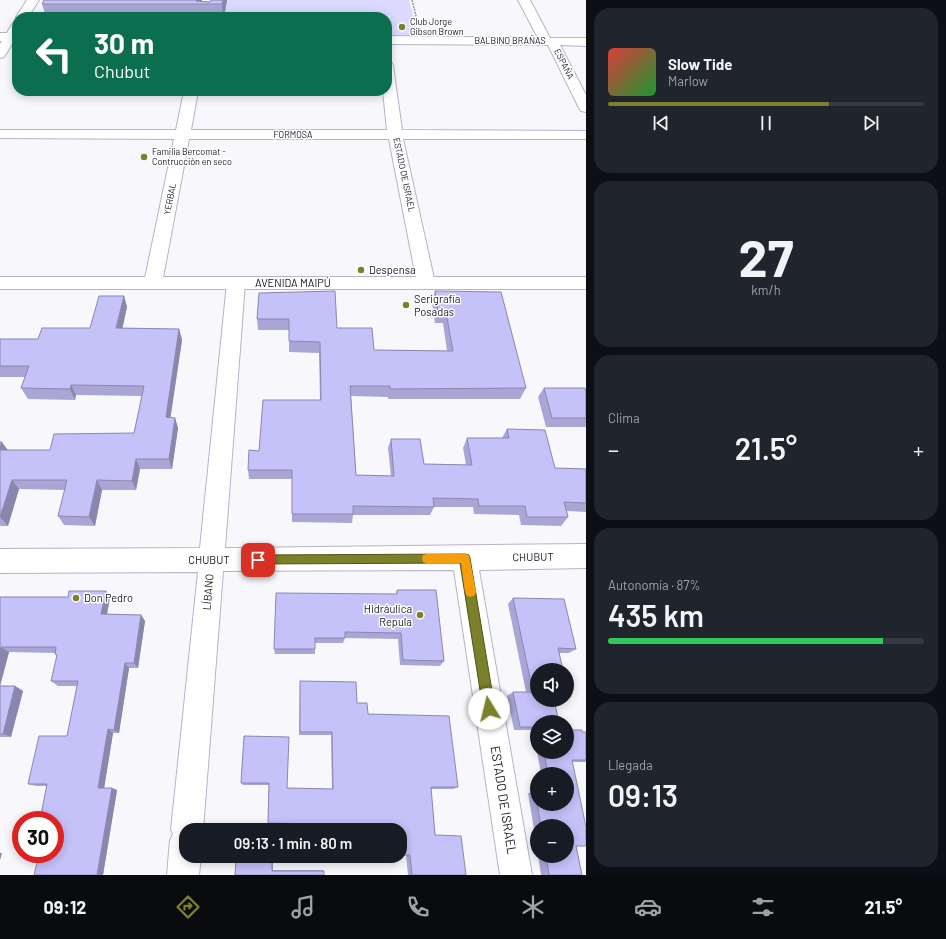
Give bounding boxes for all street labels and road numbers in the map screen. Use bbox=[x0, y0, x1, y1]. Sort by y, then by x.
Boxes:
street label: BALBINO BRAÑAS bbox=[475, 34, 545, 46]
street label: ESPAÑA bbox=[552, 46, 578, 81]
street label: FORMOSA bbox=[274, 129, 313, 140]
street label: ESTADO DE ISRAEL bbox=[391, 137, 418, 213]
street label: YERBAL bbox=[161, 182, 178, 216]
street label: AVENIDA MAIPÚ bbox=[255, 276, 331, 289]
street label: CHUBUT bbox=[512, 550, 554, 563]
street label: CHUBUT bbox=[188, 553, 230, 566]
street label: LÍBANO bbox=[199, 573, 216, 611]
street label: ESTADO DE ISRAEL bbox=[488, 745, 520, 855]

